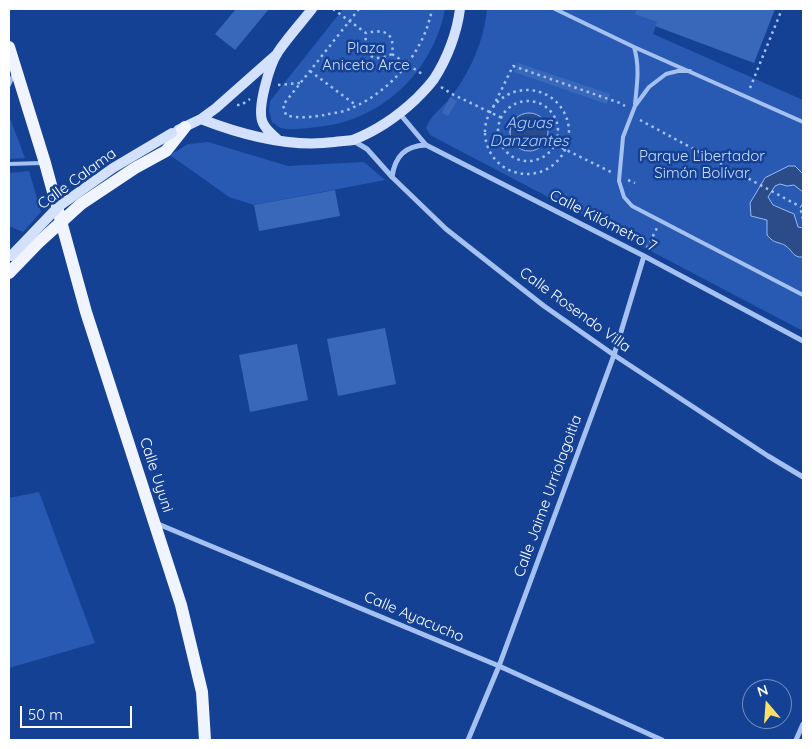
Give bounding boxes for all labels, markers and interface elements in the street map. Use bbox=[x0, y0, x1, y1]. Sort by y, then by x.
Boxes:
park label: Plaza Aniceto Arce bbox=[322, 39, 410, 74]
water label: Aguas Danzantes bbox=[490, 113, 568, 151]
street label: Calle Calama bbox=[34, 145, 120, 213]
park label: Parque Libertador Simón Bolívar bbox=[639, 147, 765, 182]
street label: Calle Kilómetro 7 bbox=[547, 186, 659, 256]
street label: Calle Rosendo Villa bbox=[516, 264, 634, 356]
street label: Calle Jaime Urriolagoitia bbox=[510, 413, 586, 579]
street label: Calle Uyuni bbox=[135, 435, 177, 515]
street label: Calle Ayacucho bbox=[361, 588, 467, 646]
north arrow bbox=[742, 679, 792, 729]
text: N bbox=[755, 681, 770, 701]
scale bar bbox=[22, 696, 135, 728]
text: 50 m bbox=[28, 705, 63, 724]

